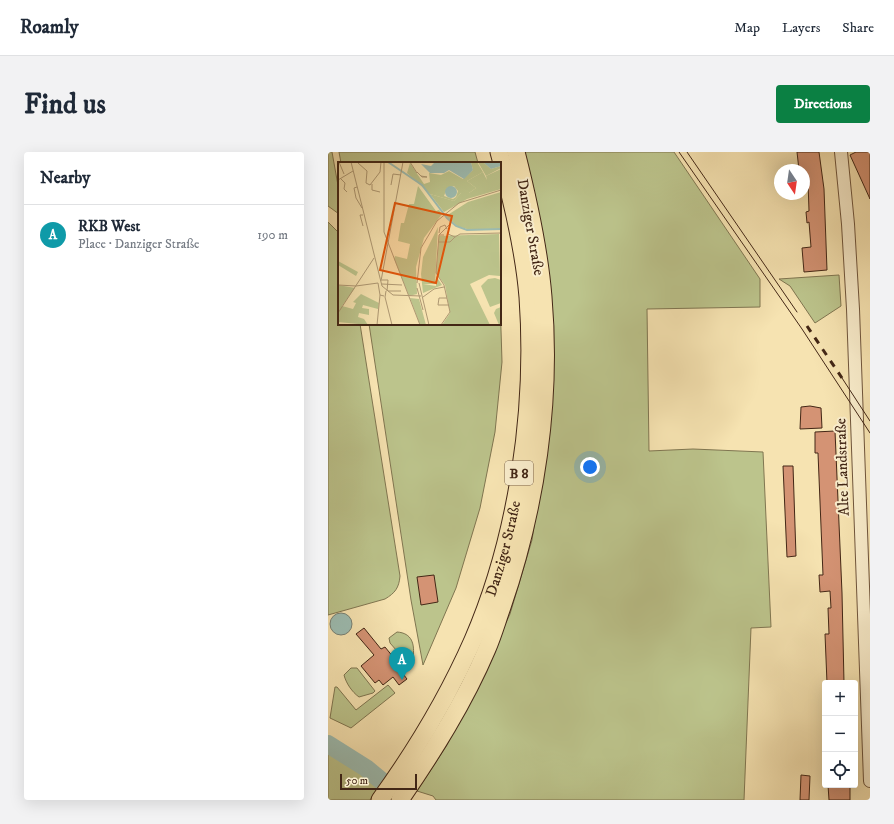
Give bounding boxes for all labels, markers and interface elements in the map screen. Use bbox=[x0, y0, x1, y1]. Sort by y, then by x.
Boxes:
text: Roamly bbox=[20, 16, 79, 39]
text: Map bbox=[734, 19, 760, 37]
text: Layers bbox=[782, 19, 820, 37]
text: Share bbox=[842, 19, 874, 37]
button: Directions bbox=[776, 85, 870, 123]
text: Find us bbox=[24, 87, 106, 122]
inset map bbox=[338, 162, 501, 325]
north arrow bbox=[774, 164, 810, 200]
text: Nearby bbox=[40, 167, 90, 189]
street label: Danziger Straße bbox=[513, 177, 548, 277]
text: RKB West bbox=[78, 217, 140, 236]
text: A bbox=[49, 227, 57, 243]
text: 190 m bbox=[257, 227, 288, 243]
text: Place · Danziger Straße bbox=[78, 236, 200, 252]
street label: Alte Landstraße bbox=[831, 418, 854, 516]
your location bbox=[580, 457, 600, 477]
road number: B 8 bbox=[505, 461, 533, 485]
street label: Danziger Straße bbox=[482, 499, 525, 599]
pin: A bbox=[389, 647, 415, 680]
map controls bbox=[822, 680, 858, 788]
button: + bbox=[822, 680, 858, 716]
button: − bbox=[822, 716, 858, 752]
button: locate bbox=[822, 752, 858, 788]
scale bar bbox=[340, 772, 417, 791]
text: 50 m bbox=[346, 774, 368, 788]

